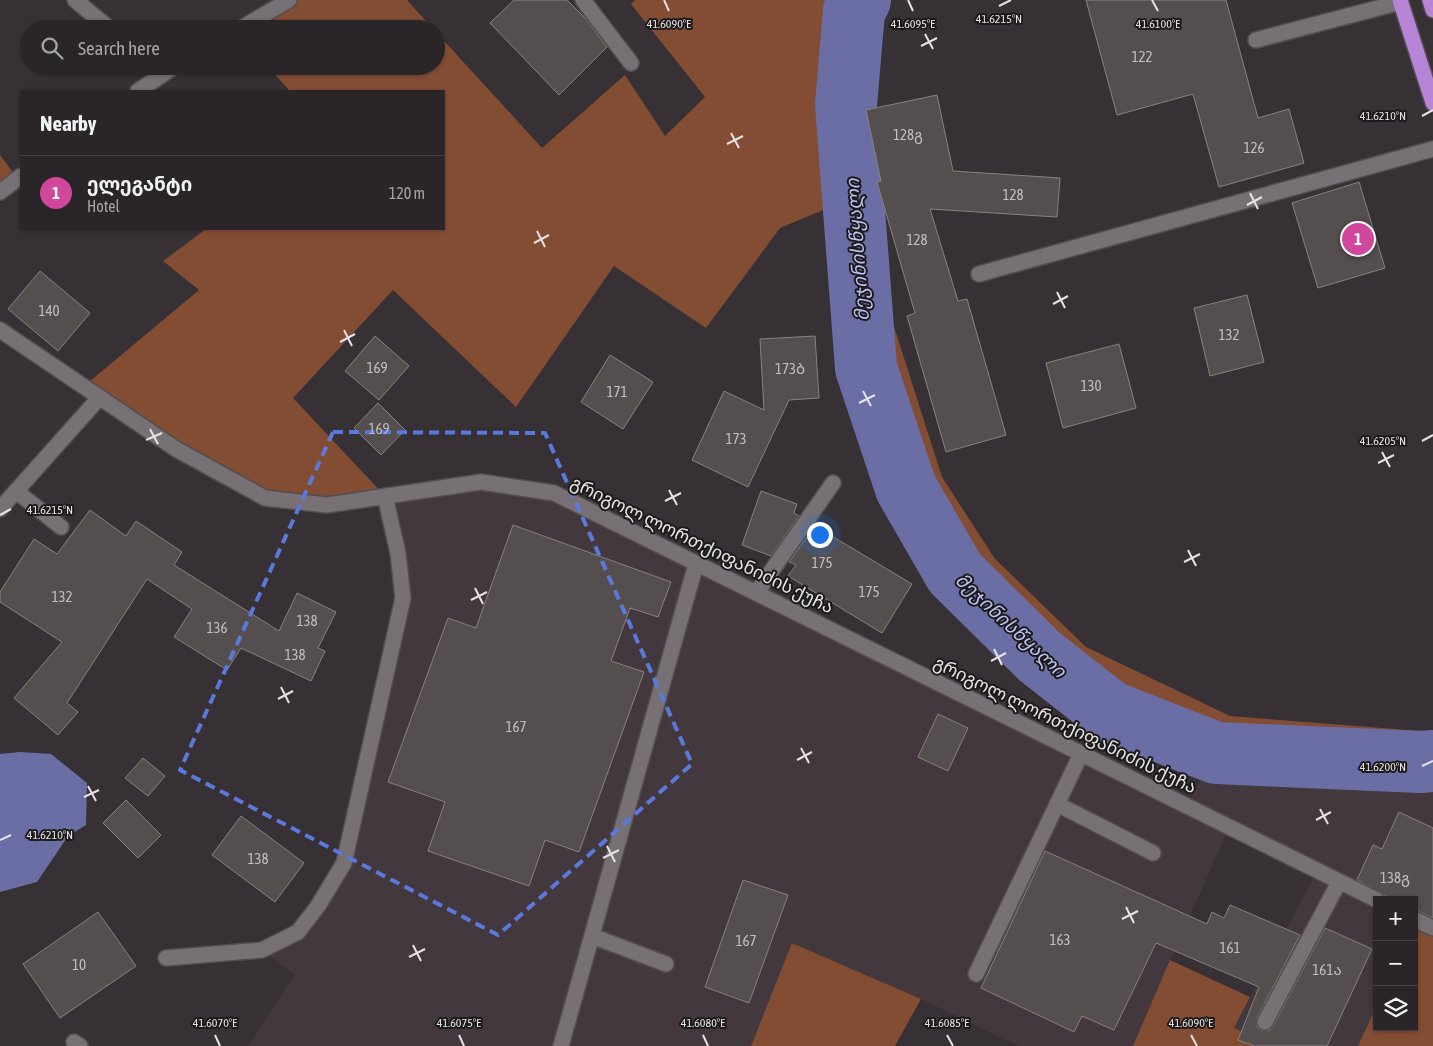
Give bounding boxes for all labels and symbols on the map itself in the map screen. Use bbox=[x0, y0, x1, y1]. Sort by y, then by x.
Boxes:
text: 41.6215°N bbox=[976, 12, 1022, 26]
text: 41.6090°E bbox=[647, 17, 691, 31]
text: 41.6095°E bbox=[891, 17, 935, 31]
text: 41.6100°E bbox=[1136, 17, 1180, 31]
house number: 122 bbox=[1131, 48, 1153, 65]
text: 41.6210°N bbox=[1360, 109, 1406, 123]
house number: 128გ bbox=[893, 126, 923, 144]
house number: 126 bbox=[1243, 139, 1265, 156]
water label: მეჯინისწყალი bbox=[841, 177, 874, 322]
house number: 128 bbox=[1002, 186, 1024, 203]
pin: 1 bbox=[1342, 220, 1374, 258]
house number: 128 bbox=[906, 231, 928, 248]
house number: 140 bbox=[38, 302, 60, 319]
house number: 132 bbox=[1218, 326, 1240, 343]
house number: 169 bbox=[366, 359, 388, 376]
house number: 173ბ bbox=[775, 360, 805, 377]
house number: 130 bbox=[1080, 377, 1102, 394]
house number: 171 bbox=[606, 383, 628, 400]
house number: 169 bbox=[368, 420, 390, 437]
house number: 173 bbox=[725, 430, 747, 447]
text: 41.6205°N bbox=[1360, 434, 1406, 448]
street label: გრიგოლ ლორთქიფანიძის ქუჩა bbox=[567, 472, 837, 618]
text: 41.6215°N bbox=[27, 503, 73, 517]
your location bbox=[807, 522, 833, 548]
house number: 175 bbox=[811, 554, 833, 571]
water label: მეჯინისწყალი bbox=[951, 568, 1071, 683]
house number: 175 bbox=[858, 583, 880, 600]
house number: 132 bbox=[51, 588, 73, 605]
house number: 138 bbox=[296, 612, 318, 629]
house number: 136 bbox=[206, 619, 228, 636]
house number: 138 bbox=[284, 646, 306, 663]
street label: გრიგოლ ლორთქიფანიძის ქუჩა bbox=[930, 652, 1200, 798]
house number: 167 bbox=[505, 718, 527, 735]
text: 41.6200°N bbox=[1360, 760, 1406, 774]
text: 41.6210°N bbox=[27, 828, 73, 842]
house number: 138 bbox=[247, 850, 269, 867]
house number: 138გ bbox=[1380, 869, 1410, 887]
house number: 163 bbox=[1049, 931, 1071, 948]
house number: 167 bbox=[735, 932, 757, 949]
house number: 161 bbox=[1219, 939, 1241, 956]
house number: 10 bbox=[72, 956, 86, 973]
house number: 161ა bbox=[1312, 961, 1342, 978]
text: 41.6070°E bbox=[193, 1016, 237, 1030]
text: 41.6075°E bbox=[437, 1016, 481, 1030]
text: 41.6080°E bbox=[681, 1016, 725, 1030]
text: 41.6085°E bbox=[925, 1016, 969, 1030]
text: 41.6090°E bbox=[1169, 1016, 1213, 1030]

